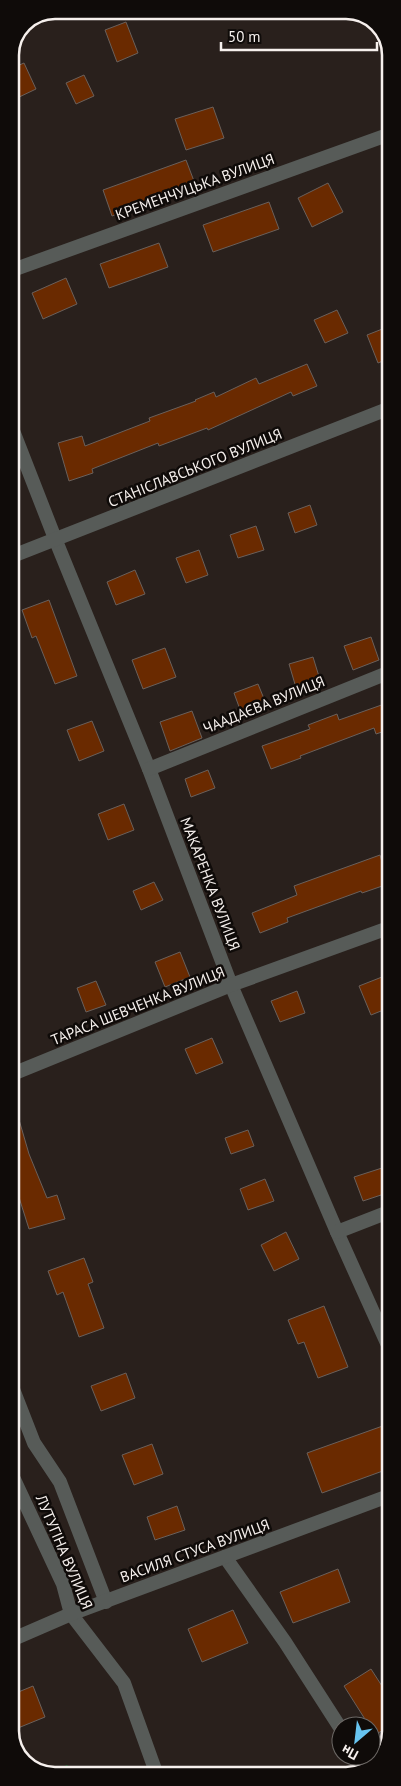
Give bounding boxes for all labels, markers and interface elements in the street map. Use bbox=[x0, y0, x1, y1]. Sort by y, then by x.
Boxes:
scale bar bbox=[221, 20, 377, 52]
text: 50 m bbox=[228, 27, 261, 46]
street label: КРЕМЕНЧУЦЬКА ВУЛИЦЯ bbox=[113, 149, 277, 224]
street label: СТАНІСЛАВСЬКОГО ВУЛИЦЯ bbox=[105, 424, 285, 511]
street label: ЧААДАЄВА ВУЛИЦЯ bbox=[200, 671, 327, 738]
street label: МАКАРЕНКА ВУЛИЦЯ bbox=[176, 814, 245, 953]
street label: ТАРАСА ШЕВЧЕНКА ВУЛИЦЯ bbox=[48, 962, 227, 1049]
street label: ЛУТУГІНА ВУЛИЦЯ bbox=[31, 1491, 97, 1612]
street label: ВАСИЛЯ СТУСА ВУЛИЦЯ bbox=[117, 1515, 272, 1586]
north arrow bbox=[331, 1716, 381, 1766]
text: Пн bbox=[338, 1741, 361, 1764]

